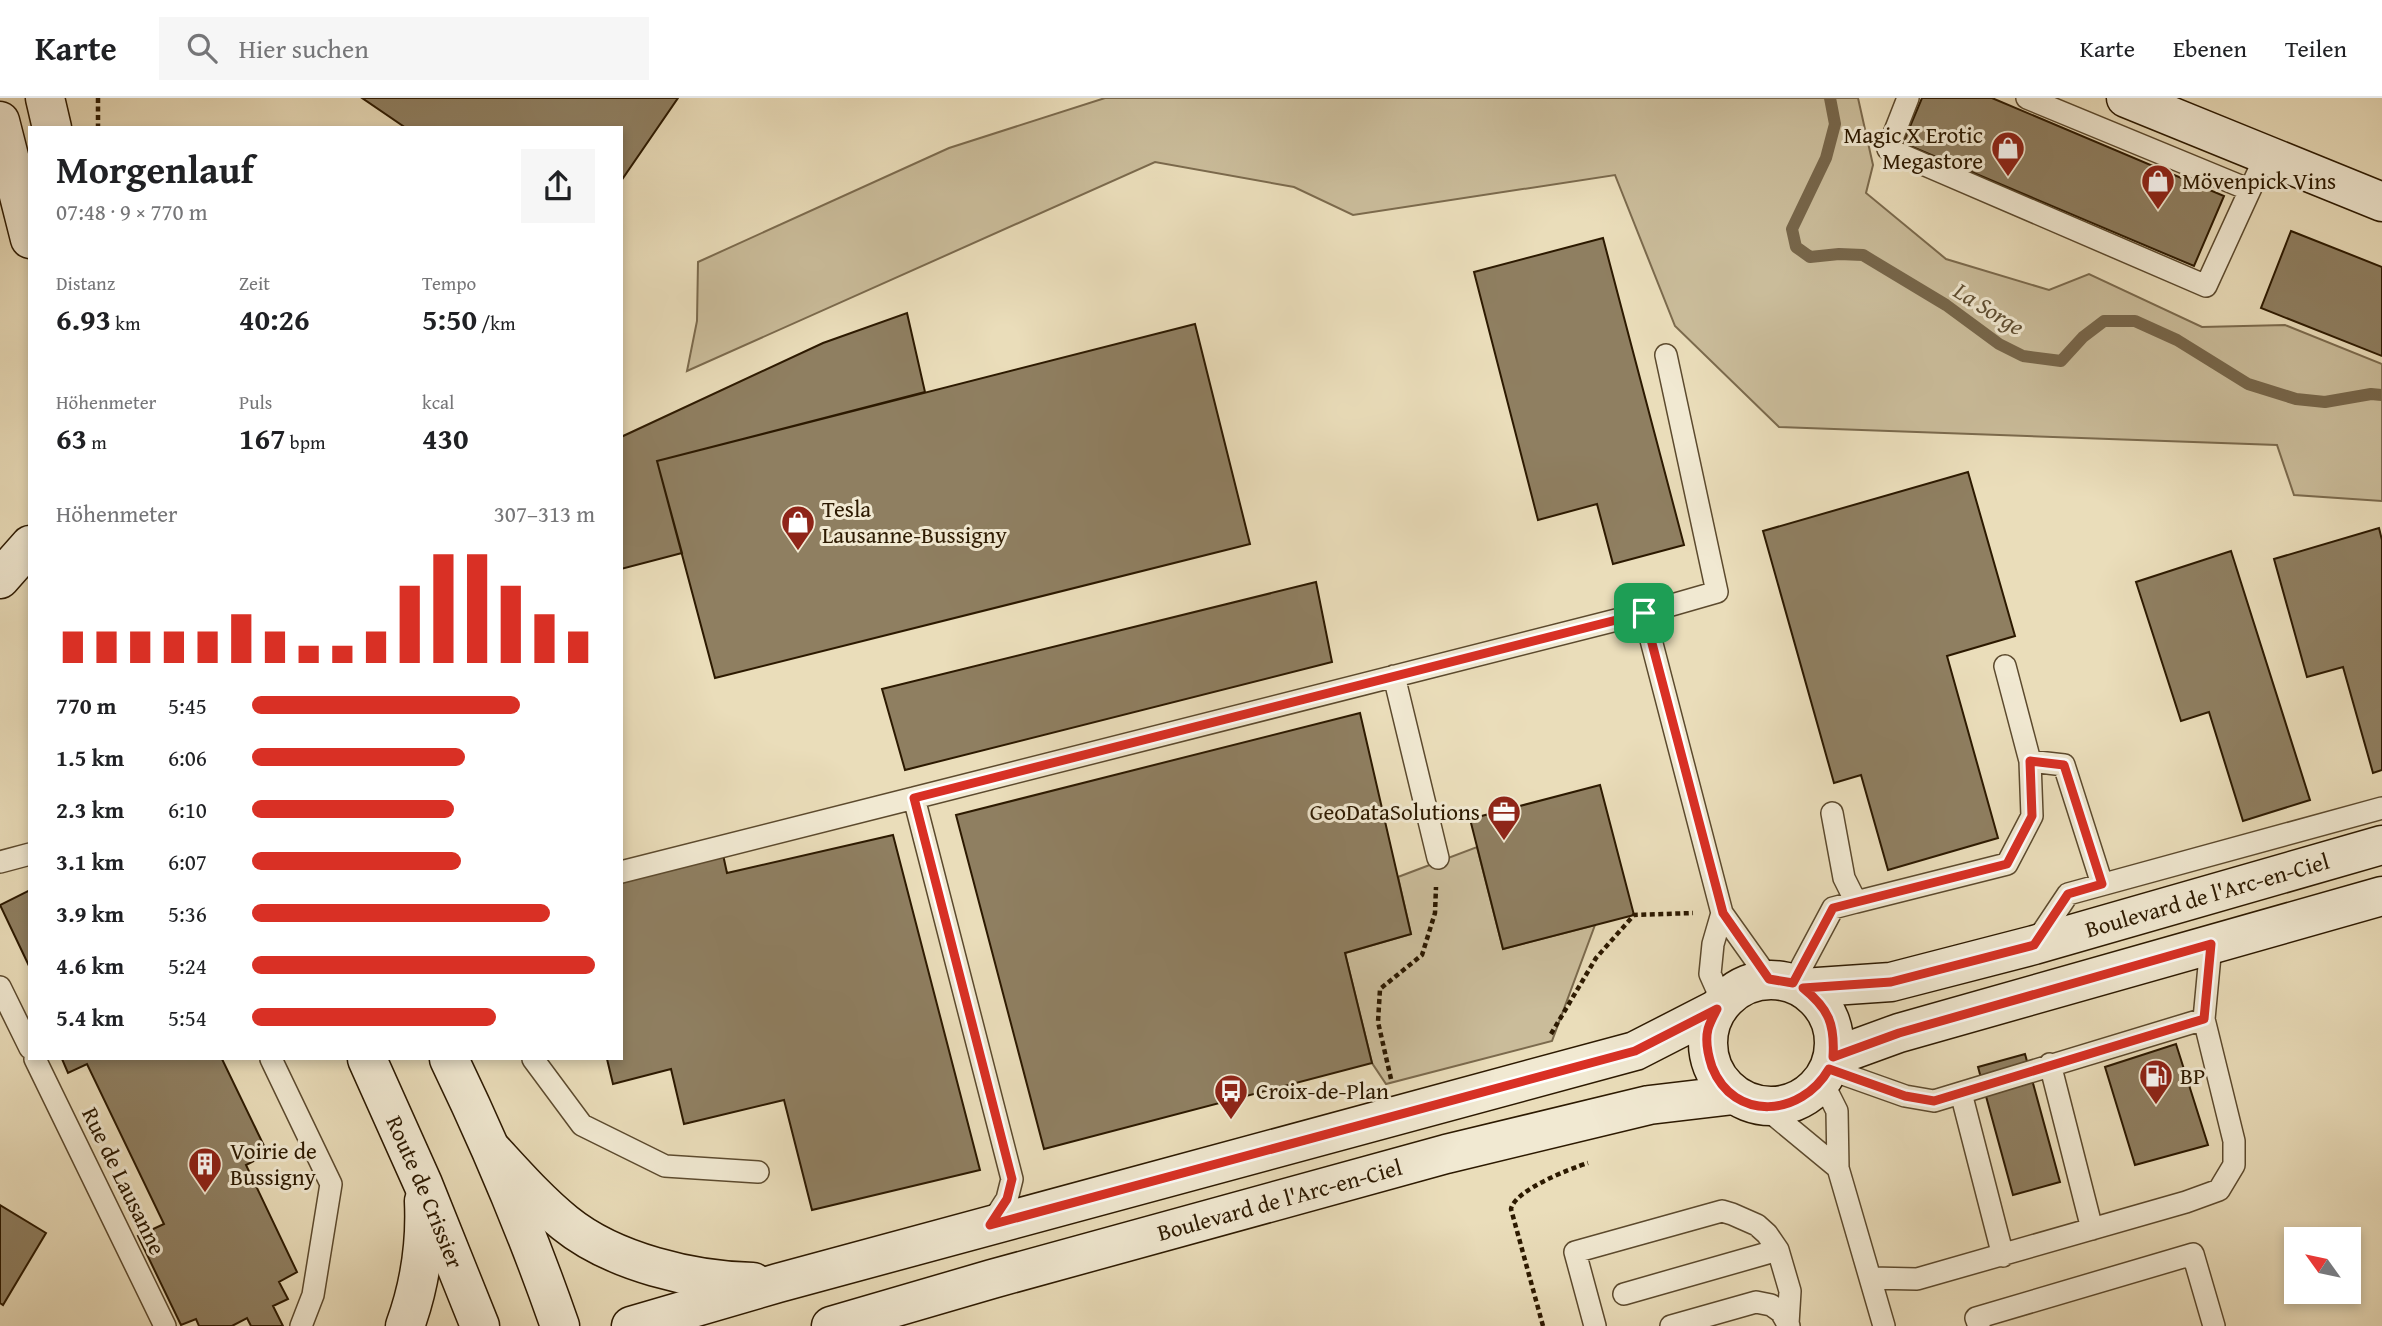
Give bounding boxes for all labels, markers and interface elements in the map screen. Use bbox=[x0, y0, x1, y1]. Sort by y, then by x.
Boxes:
search box bbox=[159, 17, 649, 80]
text: Karte bbox=[35, 24, 117, 72]
icon: search bbox=[183, 29, 221, 67]
text: Hier suchen bbox=[239, 29, 369, 68]
text: Karte bbox=[2080, 31, 2135, 66]
text: Ebenen bbox=[2173, 31, 2247, 66]
text: Teilen bbox=[2285, 31, 2347, 66]
place label: Magic X Erotic Megastore bbox=[1844, 118, 1983, 177]
shop icon: Magic X Erotic Megastore bbox=[1989, 129, 2027, 178]
text: Morgenlauf bbox=[56, 141, 254, 197]
button: share bbox=[521, 149, 595, 223]
shop icon: Mövenpick Vins bbox=[2139, 162, 2177, 211]
place label: Mövenpick Vins bbox=[2182, 164, 2336, 197]
text: 07:48 · 9 × 770 m bbox=[56, 195, 208, 228]
text: Distanz bbox=[56, 269, 115, 297]
text: Zeit bbox=[239, 269, 270, 297]
text: Tempo bbox=[422, 269, 476, 297]
water label: La Sorge bbox=[1946, 273, 2031, 344]
text: 6.93 bbox=[56, 297, 111, 341]
text: 40:26 bbox=[239, 297, 310, 341]
text: 5:50 bbox=[422, 297, 477, 341]
text: km bbox=[111, 309, 140, 337]
text: /km bbox=[477, 309, 515, 337]
text: Höhenmeter bbox=[56, 388, 156, 416]
text: Puls bbox=[239, 388, 272, 416]
text: kcal bbox=[422, 388, 454, 416]
text: 63 bbox=[56, 416, 87, 460]
text: 167 bbox=[239, 416, 286, 460]
text: 430 bbox=[422, 416, 469, 460]
text: m bbox=[87, 428, 107, 456]
text: bpm bbox=[286, 428, 325, 456]
place label: Tesla Lausanne-Bussigny bbox=[822, 492, 1008, 551]
text: Höhenmeter bbox=[56, 497, 178, 530]
text: 307–313 m bbox=[494, 497, 595, 530]
shop icon: Tesla Lausanne-Bussigny bbox=[779, 503, 817, 552]
pin bbox=[1614, 583, 1674, 643]
icon: arrive bbox=[1625, 594, 1663, 632]
text: 770 m bbox=[56, 689, 117, 722]
text: 5:45 bbox=[168, 689, 207, 722]
text: 1.5 km bbox=[56, 741, 124, 774]
text: 6:06 bbox=[168, 741, 207, 774]
text: 2.3 km bbox=[56, 793, 124, 826]
text: 6:10 bbox=[168, 793, 207, 826]
office icon: GeoDataSolutions bbox=[1485, 793, 1523, 842]
place label: GeoDataSolutions bbox=[1310, 795, 1480, 828]
street label: Boulevard de l'Arc-en-Ciel bbox=[2081, 844, 2333, 946]
text: 3.1 km bbox=[56, 845, 124, 878]
text: 6:07 bbox=[168, 845, 207, 878]
text: 3.9 km bbox=[56, 897, 124, 930]
text: 5:36 bbox=[168, 897, 207, 930]
text: 4.6 km bbox=[56, 949, 124, 982]
text: 5:24 bbox=[168, 949, 207, 982]
text: 5.4 km bbox=[56, 1001, 124, 1034]
text: 5:54 bbox=[168, 1001, 207, 1034]
fuel station icon: BP bbox=[2137, 1057, 2175, 1106]
place label: BP bbox=[2180, 1059, 2205, 1092]
bus stop icon: Croix-de-Plan bbox=[1212, 1072, 1250, 1121]
place label: Croix-de-Plan bbox=[1256, 1074, 1389, 1107]
street label: Rue de Lausanne bbox=[74, 1101, 175, 1260]
street label: Route de Crissier bbox=[378, 1110, 472, 1274]
place label: Voirie de Bussigny bbox=[230, 1134, 317, 1193]
building icon: Voirie de Bussigny bbox=[186, 1145, 224, 1194]
street label: Boulevard de l'Arc-en-Ciel bbox=[1153, 1150, 1406, 1249]
north arrow bbox=[2284, 1227, 2361, 1304]
map controls bbox=[2284, 1227, 2361, 1304]

